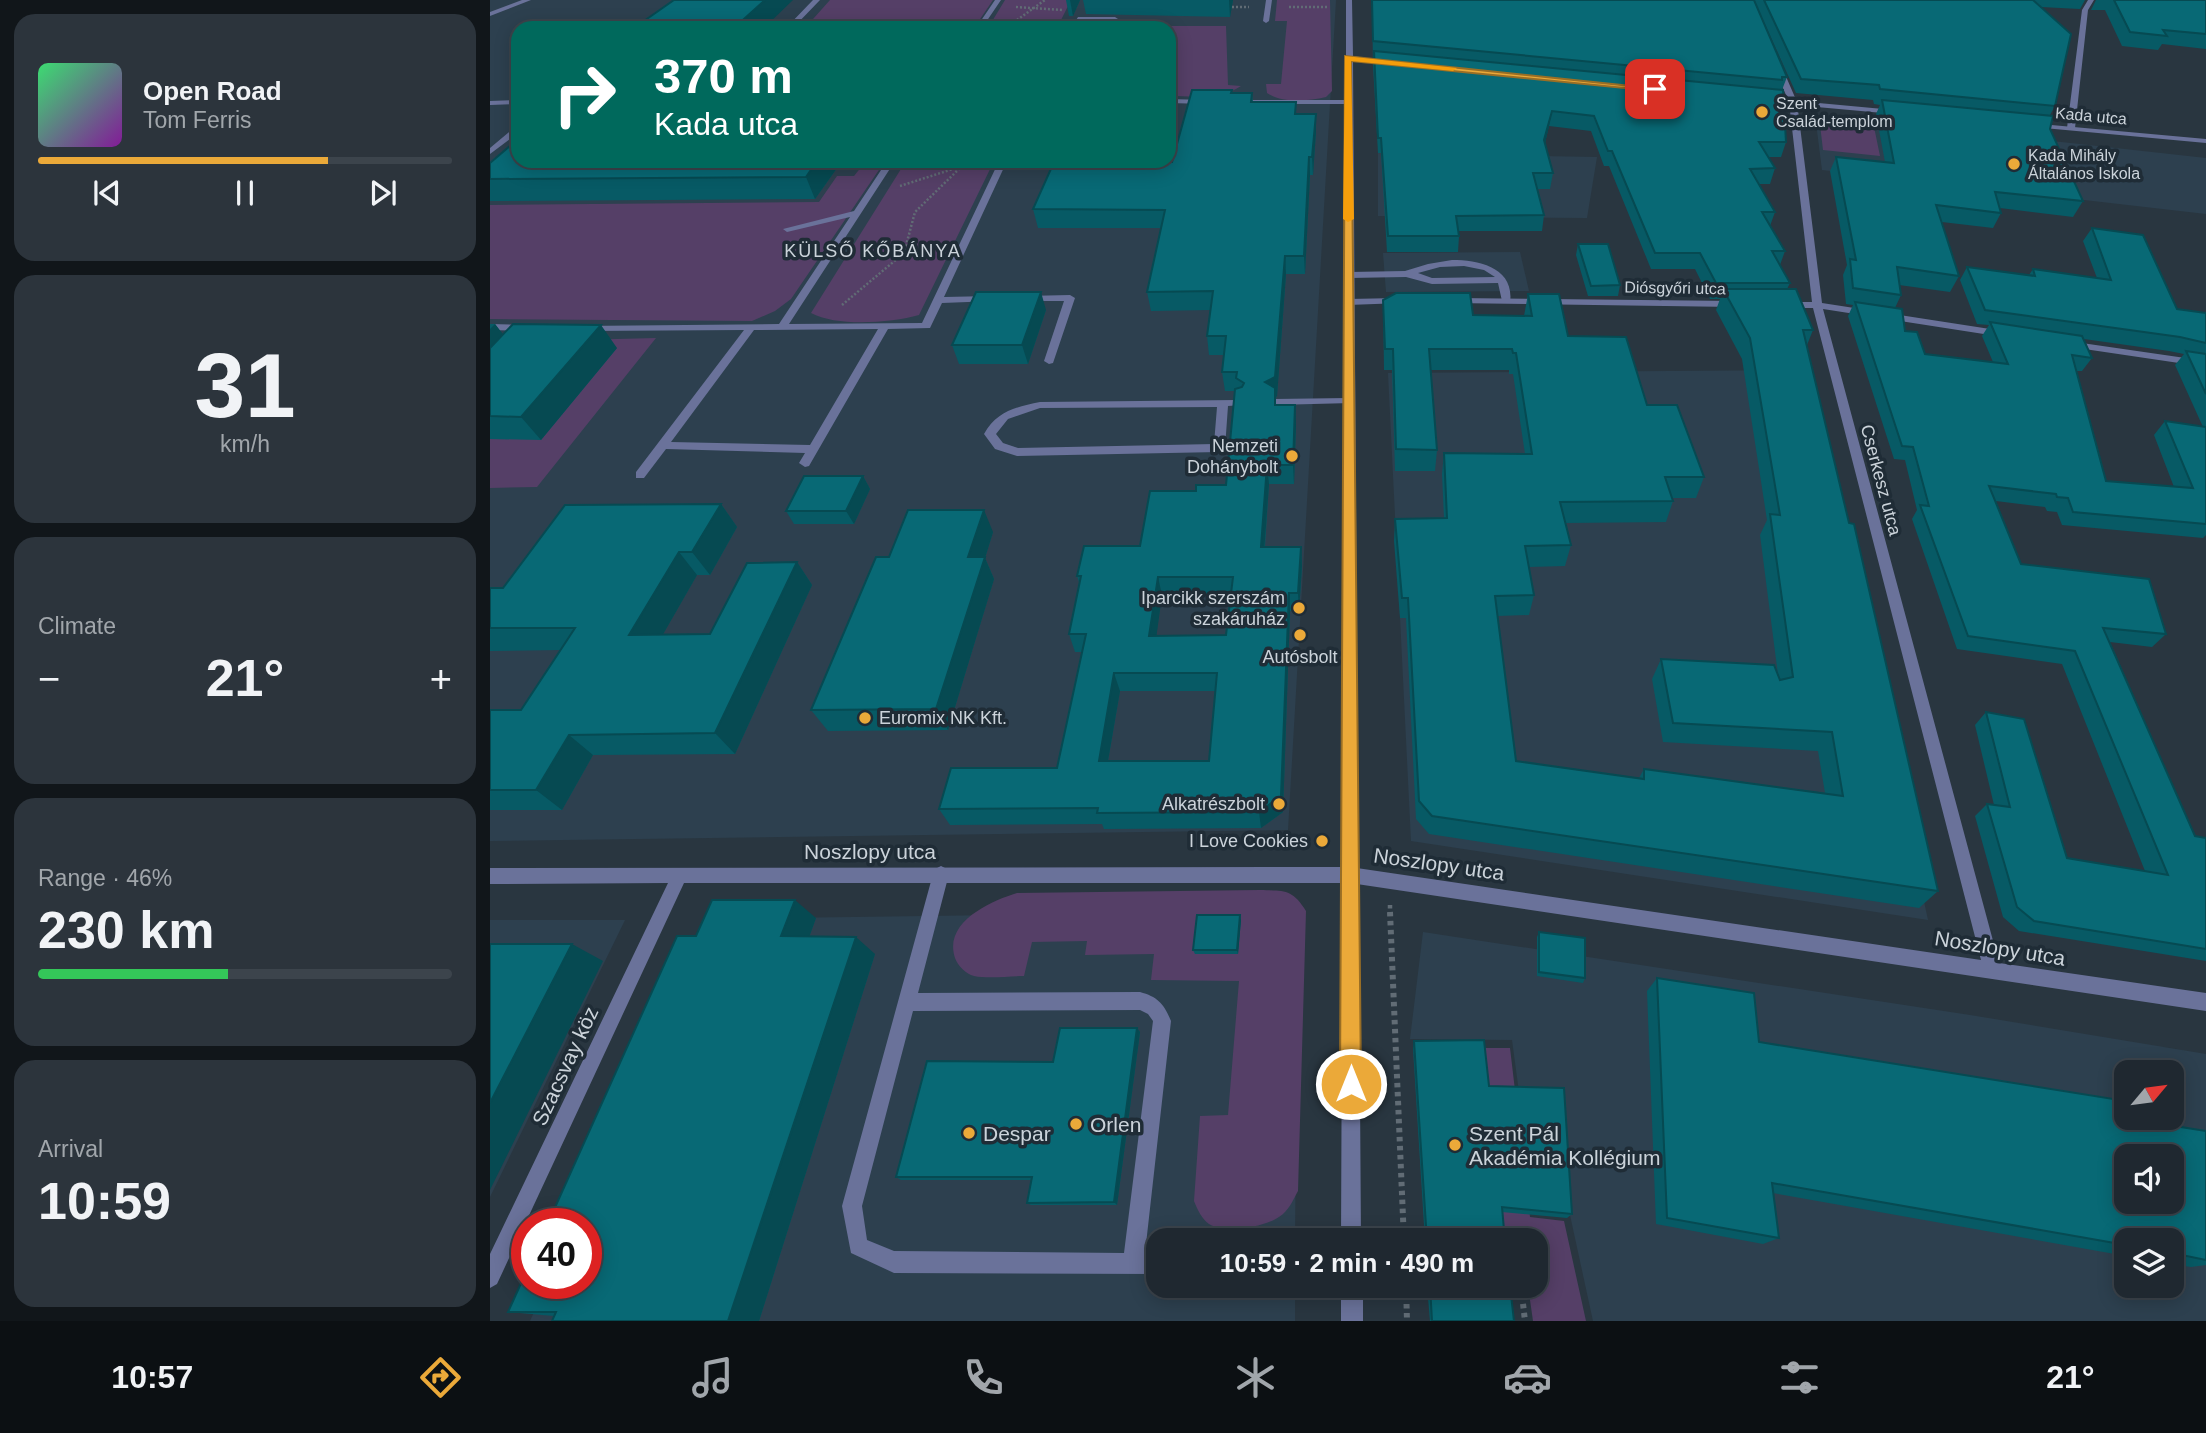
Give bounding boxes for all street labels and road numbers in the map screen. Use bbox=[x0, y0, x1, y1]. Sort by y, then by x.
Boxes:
street label: Kada utca bbox=[2054, 104, 2128, 128]
street label: Diósgyőri utca bbox=[1624, 279, 1726, 297]
street label: Cserkesz utca bbox=[1857, 422, 1906, 539]
street label: Noszlopy utca bbox=[804, 840, 936, 863]
street label: Noszlopy utca bbox=[1372, 843, 1506, 885]
street label: Noszlopy utca bbox=[1933, 926, 2067, 970]
street label: Szacsvay köz bbox=[527, 1003, 603, 1129]

